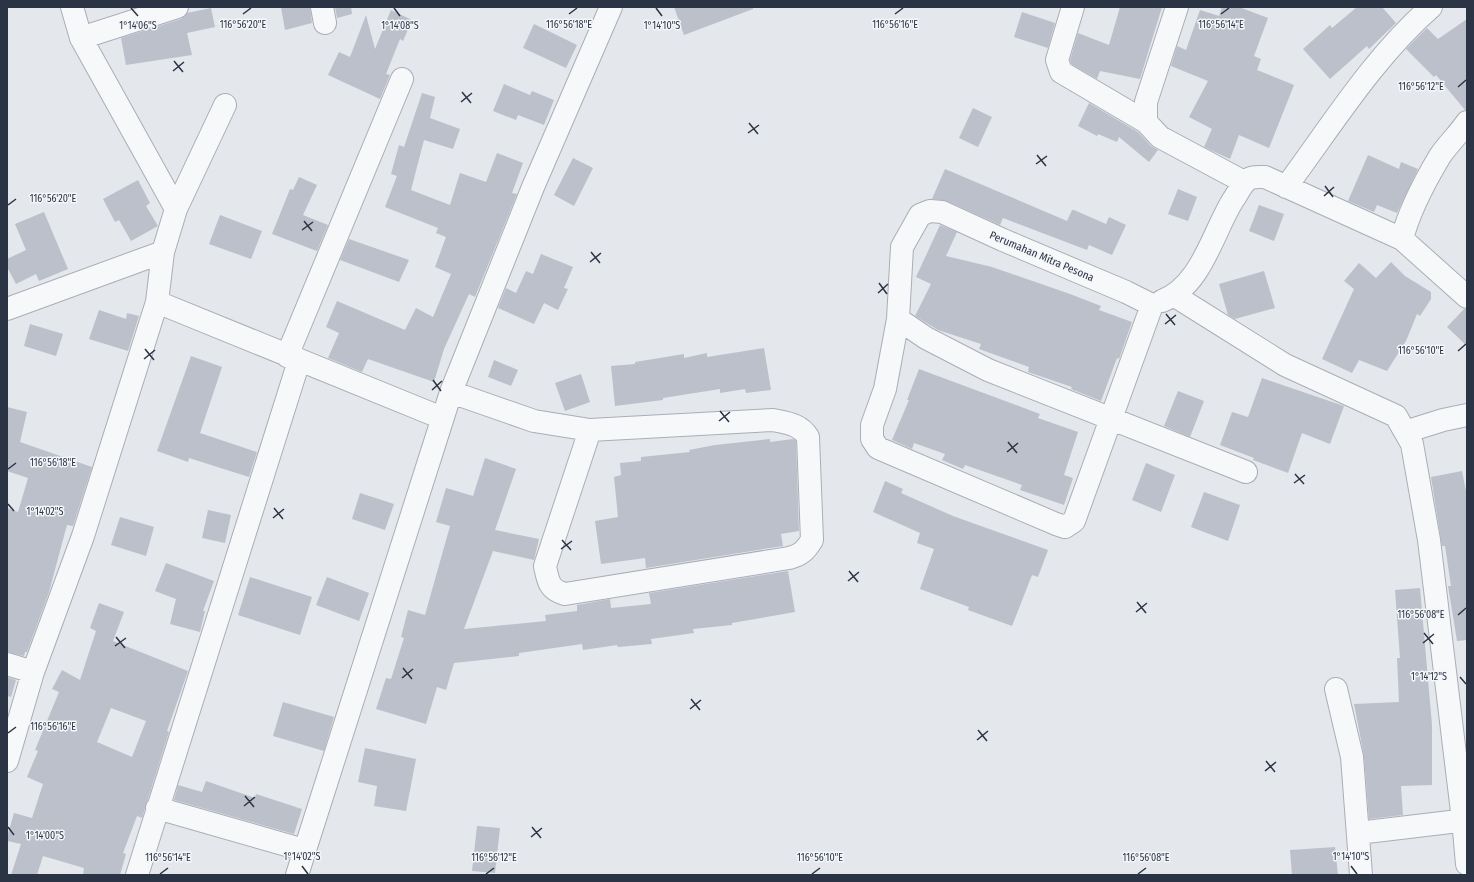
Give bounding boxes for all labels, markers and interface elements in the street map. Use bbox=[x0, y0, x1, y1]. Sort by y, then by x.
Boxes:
text: 116°56'20"E bbox=[220, 19, 267, 31]
text: 116°56'18"E bbox=[546, 19, 592, 31]
text: 116°56'16"E bbox=[872, 19, 918, 31]
text: 116°56'14"E bbox=[1198, 19, 1244, 31]
text: 1°14'06"S bbox=[119, 20, 157, 32]
text: 1°14'08"S bbox=[381, 20, 419, 32]
text: 1°14'10"S bbox=[644, 20, 680, 32]
text: 116°56'12"E bbox=[1398, 81, 1444, 93]
text: 116°56'20"E bbox=[30, 193, 77, 205]
street label: Perumahan Mitra Pesona bbox=[988, 229, 1096, 284]
text: 116°56'10"E bbox=[1398, 345, 1444, 357]
text: 116°56'18"E bbox=[30, 457, 76, 469]
text: 1°14'02"S bbox=[27, 506, 64, 518]
text: 116°56'08"E bbox=[1397, 609, 1445, 621]
text: 1°14'12"S bbox=[1411, 671, 1447, 683]
text: 116°56'16"E bbox=[30, 721, 76, 733]
text: 1°14'00"S bbox=[26, 830, 64, 842]
text: 1°14'02"S bbox=[284, 851, 321, 863]
text: 1°14'10"S bbox=[1333, 851, 1369, 863]
text: 116°56'14"E bbox=[145, 852, 191, 864]
text: 116°56'12"E bbox=[471, 852, 517, 864]
text: 116°56'10"E bbox=[797, 852, 843, 864]
text: 116°56'08"E bbox=[1122, 852, 1170, 864]

